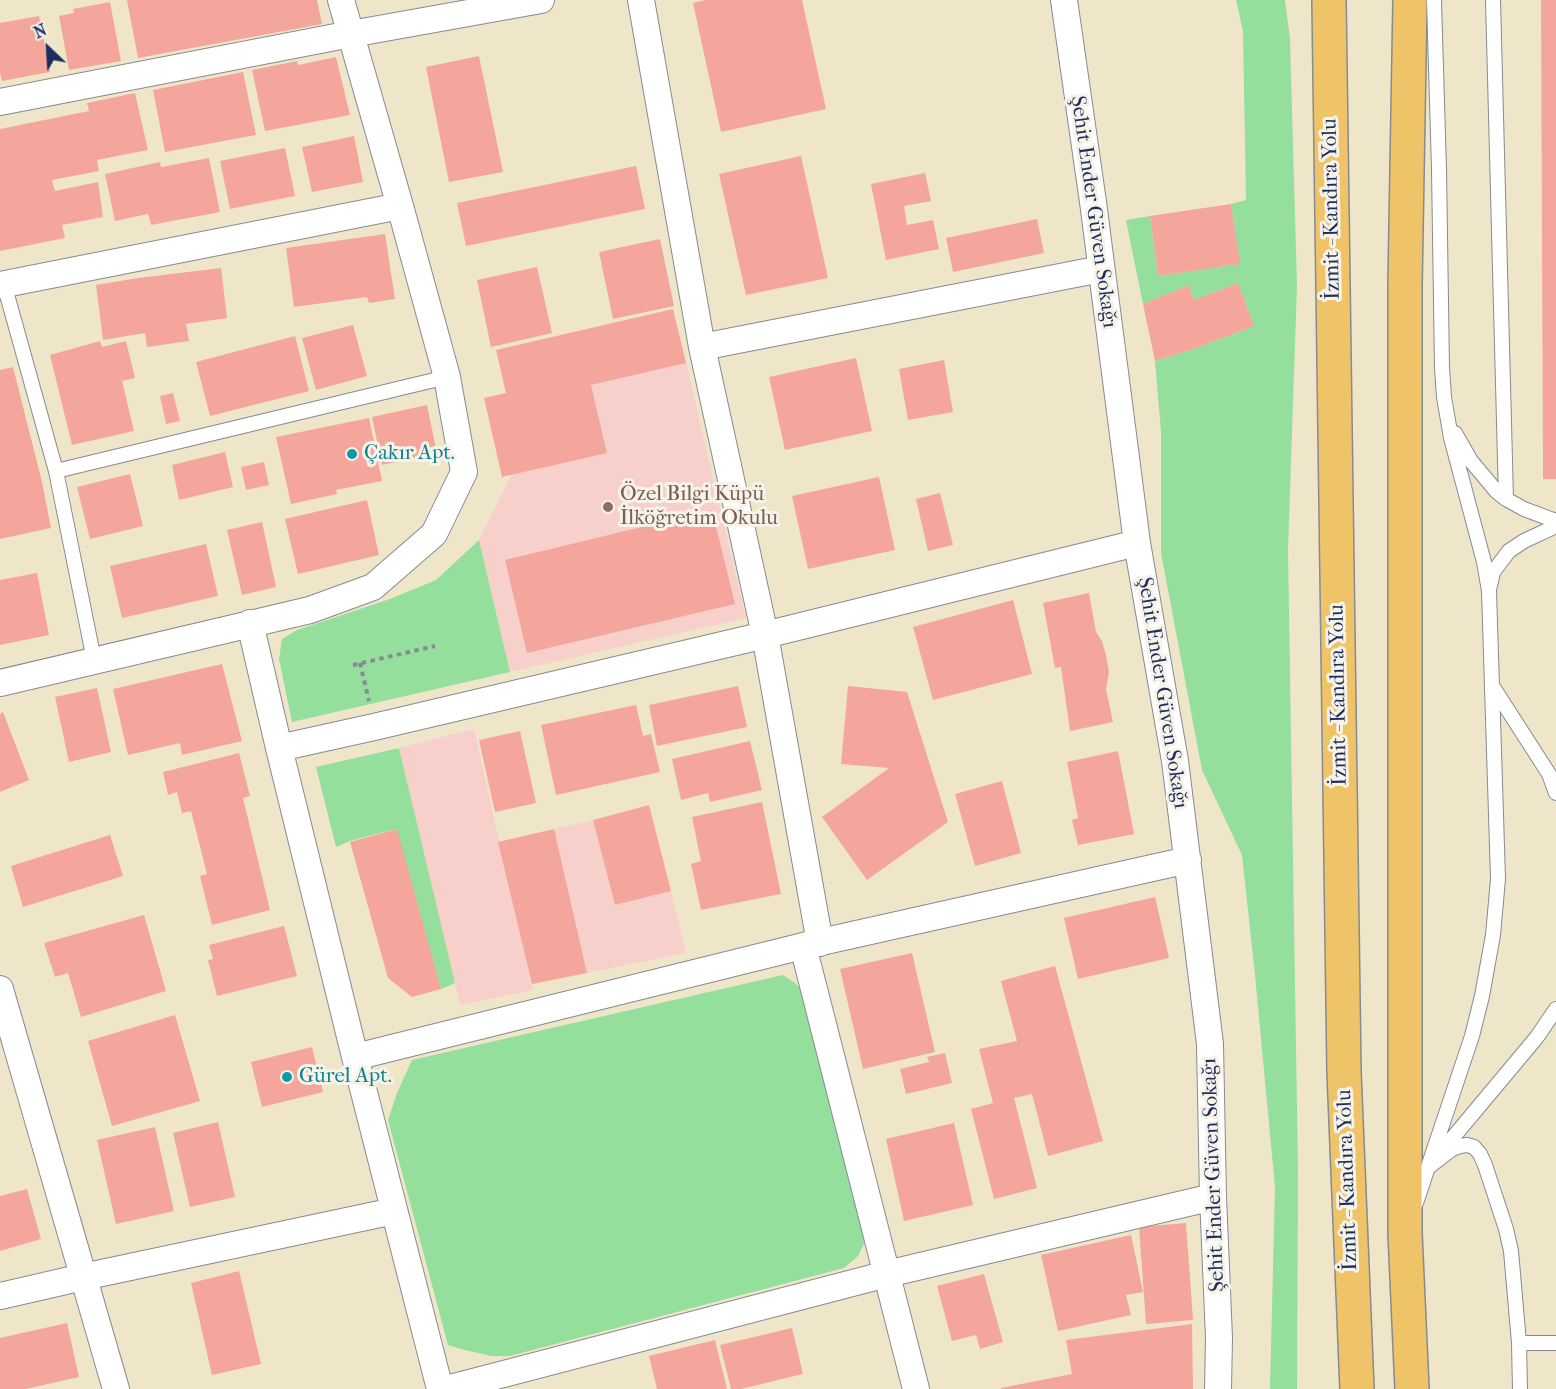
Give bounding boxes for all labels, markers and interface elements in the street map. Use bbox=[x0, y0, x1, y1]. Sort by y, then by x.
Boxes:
north arrow bbox=[18, 18, 78, 78]
text: N bbox=[31, 20, 50, 42]
street label: Şehit Ender Güven Sokağı bbox=[1064, 94, 1122, 330]
street label: İzmit - Kandıra Yolu bbox=[1318, 118, 1346, 300]
place label: Çakır Apt. bbox=[364, 441, 455, 467]
marker: Çakır Apt. bbox=[345, 447, 359, 461]
place label: Özel Bilgi Küpü İlköğretim Okulu bbox=[620, 482, 778, 532]
marker: Özel Bilgi Küpü İlköğretim Okulu bbox=[601, 500, 615, 514]
street label: Şehit Ender Güven Sokağı bbox=[1131, 575, 1193, 811]
street label: İzmit - Kandıra Yolu bbox=[1325, 604, 1353, 786]
street label: Şehit Ender Güven Sokağı bbox=[1197, 1058, 1231, 1292]
place label: Gürel Apt. bbox=[299, 1064, 392, 1090]
marker: Gürel Apt. bbox=[280, 1070, 294, 1084]
street label: İzmit - Kandıra Yolu bbox=[1332, 1089, 1364, 1271]

